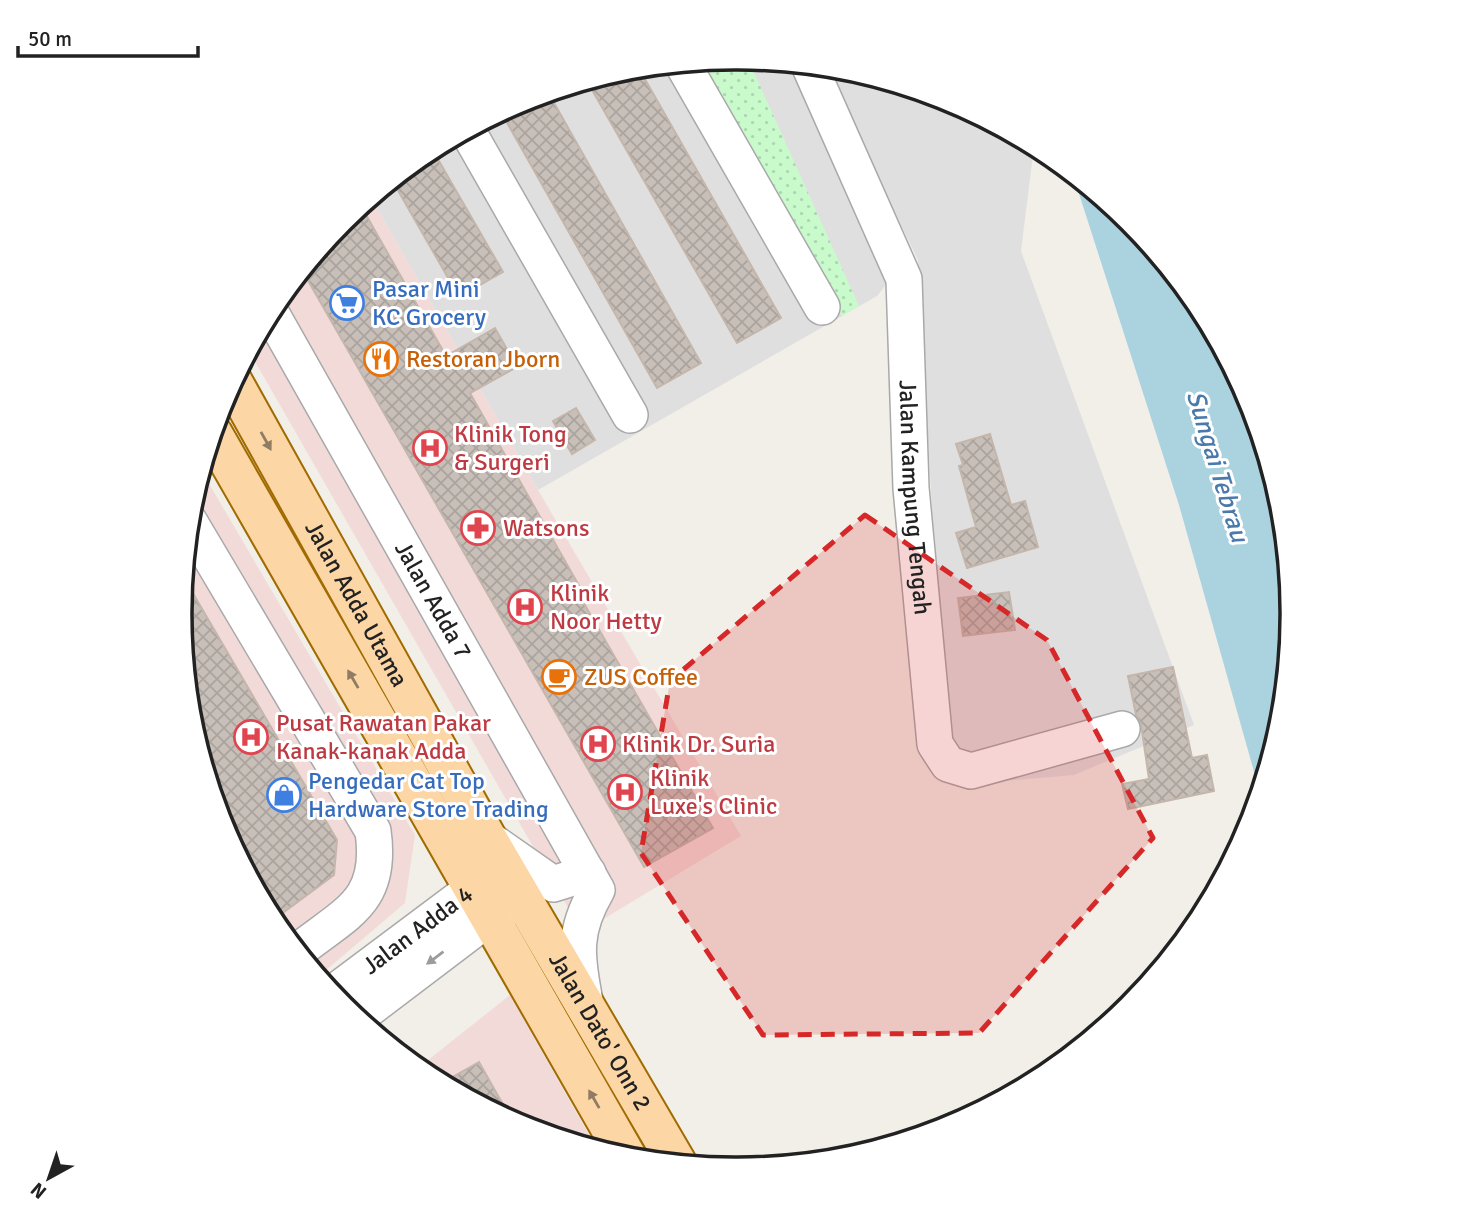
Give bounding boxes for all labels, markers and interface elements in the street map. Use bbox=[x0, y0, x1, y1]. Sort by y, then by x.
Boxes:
scale bar bbox=[18, 14, 198, 58]
text: 50 m bbox=[28, 26, 72, 52]
place label: Pasar Mini KC Grocery bbox=[372, 274, 486, 332]
supermarket icon: Pasar Mini KC Grocery bbox=[328, 284, 366, 322]
restaurant icon: Restoran Jborn bbox=[362, 340, 400, 378]
place label: Restoran Jborn bbox=[406, 344, 560, 374]
street label: Jalan Kampung Tengah bbox=[892, 380, 938, 616]
water label: Sungai Tebrau bbox=[1179, 387, 1256, 548]
place label: Klinik Tong & Surgeri bbox=[454, 419, 567, 477]
hospital icon: Klinik Tong & Surgeri bbox=[411, 429, 449, 467]
one-way arrow bbox=[261, 431, 272, 451]
pharmacy icon: Watsons bbox=[459, 509, 497, 547]
place label: Watsons bbox=[503, 513, 589, 543]
street label: Jalan Adda Utama bbox=[298, 516, 415, 692]
street label: Jalan Adda 7 bbox=[388, 536, 478, 664]
place label: Klinik Noor Hetty bbox=[550, 578, 662, 636]
hospital icon: Klinik Noor Hetty bbox=[506, 588, 544, 626]
cafe icon: ZUS Coffee bbox=[540, 658, 578, 696]
place label: ZUS Coffee bbox=[584, 662, 698, 692]
one-way arrow bbox=[347, 669, 359, 688]
place label: Pusat Rawatan Pakar Kanak-kanak Adda bbox=[276, 708, 491, 766]
hospital icon: Pusat Rawatan Pakar Kanak-kanak Adda bbox=[232, 718, 270, 756]
hospital icon: Klinik Dr. Suria bbox=[579, 725, 617, 763]
place label: Klinik Dr. Suria bbox=[622, 729, 775, 759]
place label: Klinik Luxe's Clinic bbox=[650, 763, 777, 821]
place label: Pengedar Cat Top Hardware Store Trading bbox=[308, 766, 549, 824]
hospital icon: Klinik Luxe's Clinic bbox=[606, 773, 644, 811]
shop icon: Pengedar Cat Top Hardware Store Trading bbox=[265, 776, 303, 814]
street label: Jalan Adda 4 bbox=[356, 879, 479, 981]
street label: Jalan Dato' Onn 2 bbox=[542, 947, 658, 1116]
one-way arrow bbox=[426, 951, 444, 965]
one-way arrow bbox=[588, 1090, 600, 1109]
north arrow bbox=[14, 1143, 84, 1213]
text: N bbox=[26, 1177, 51, 1204]

